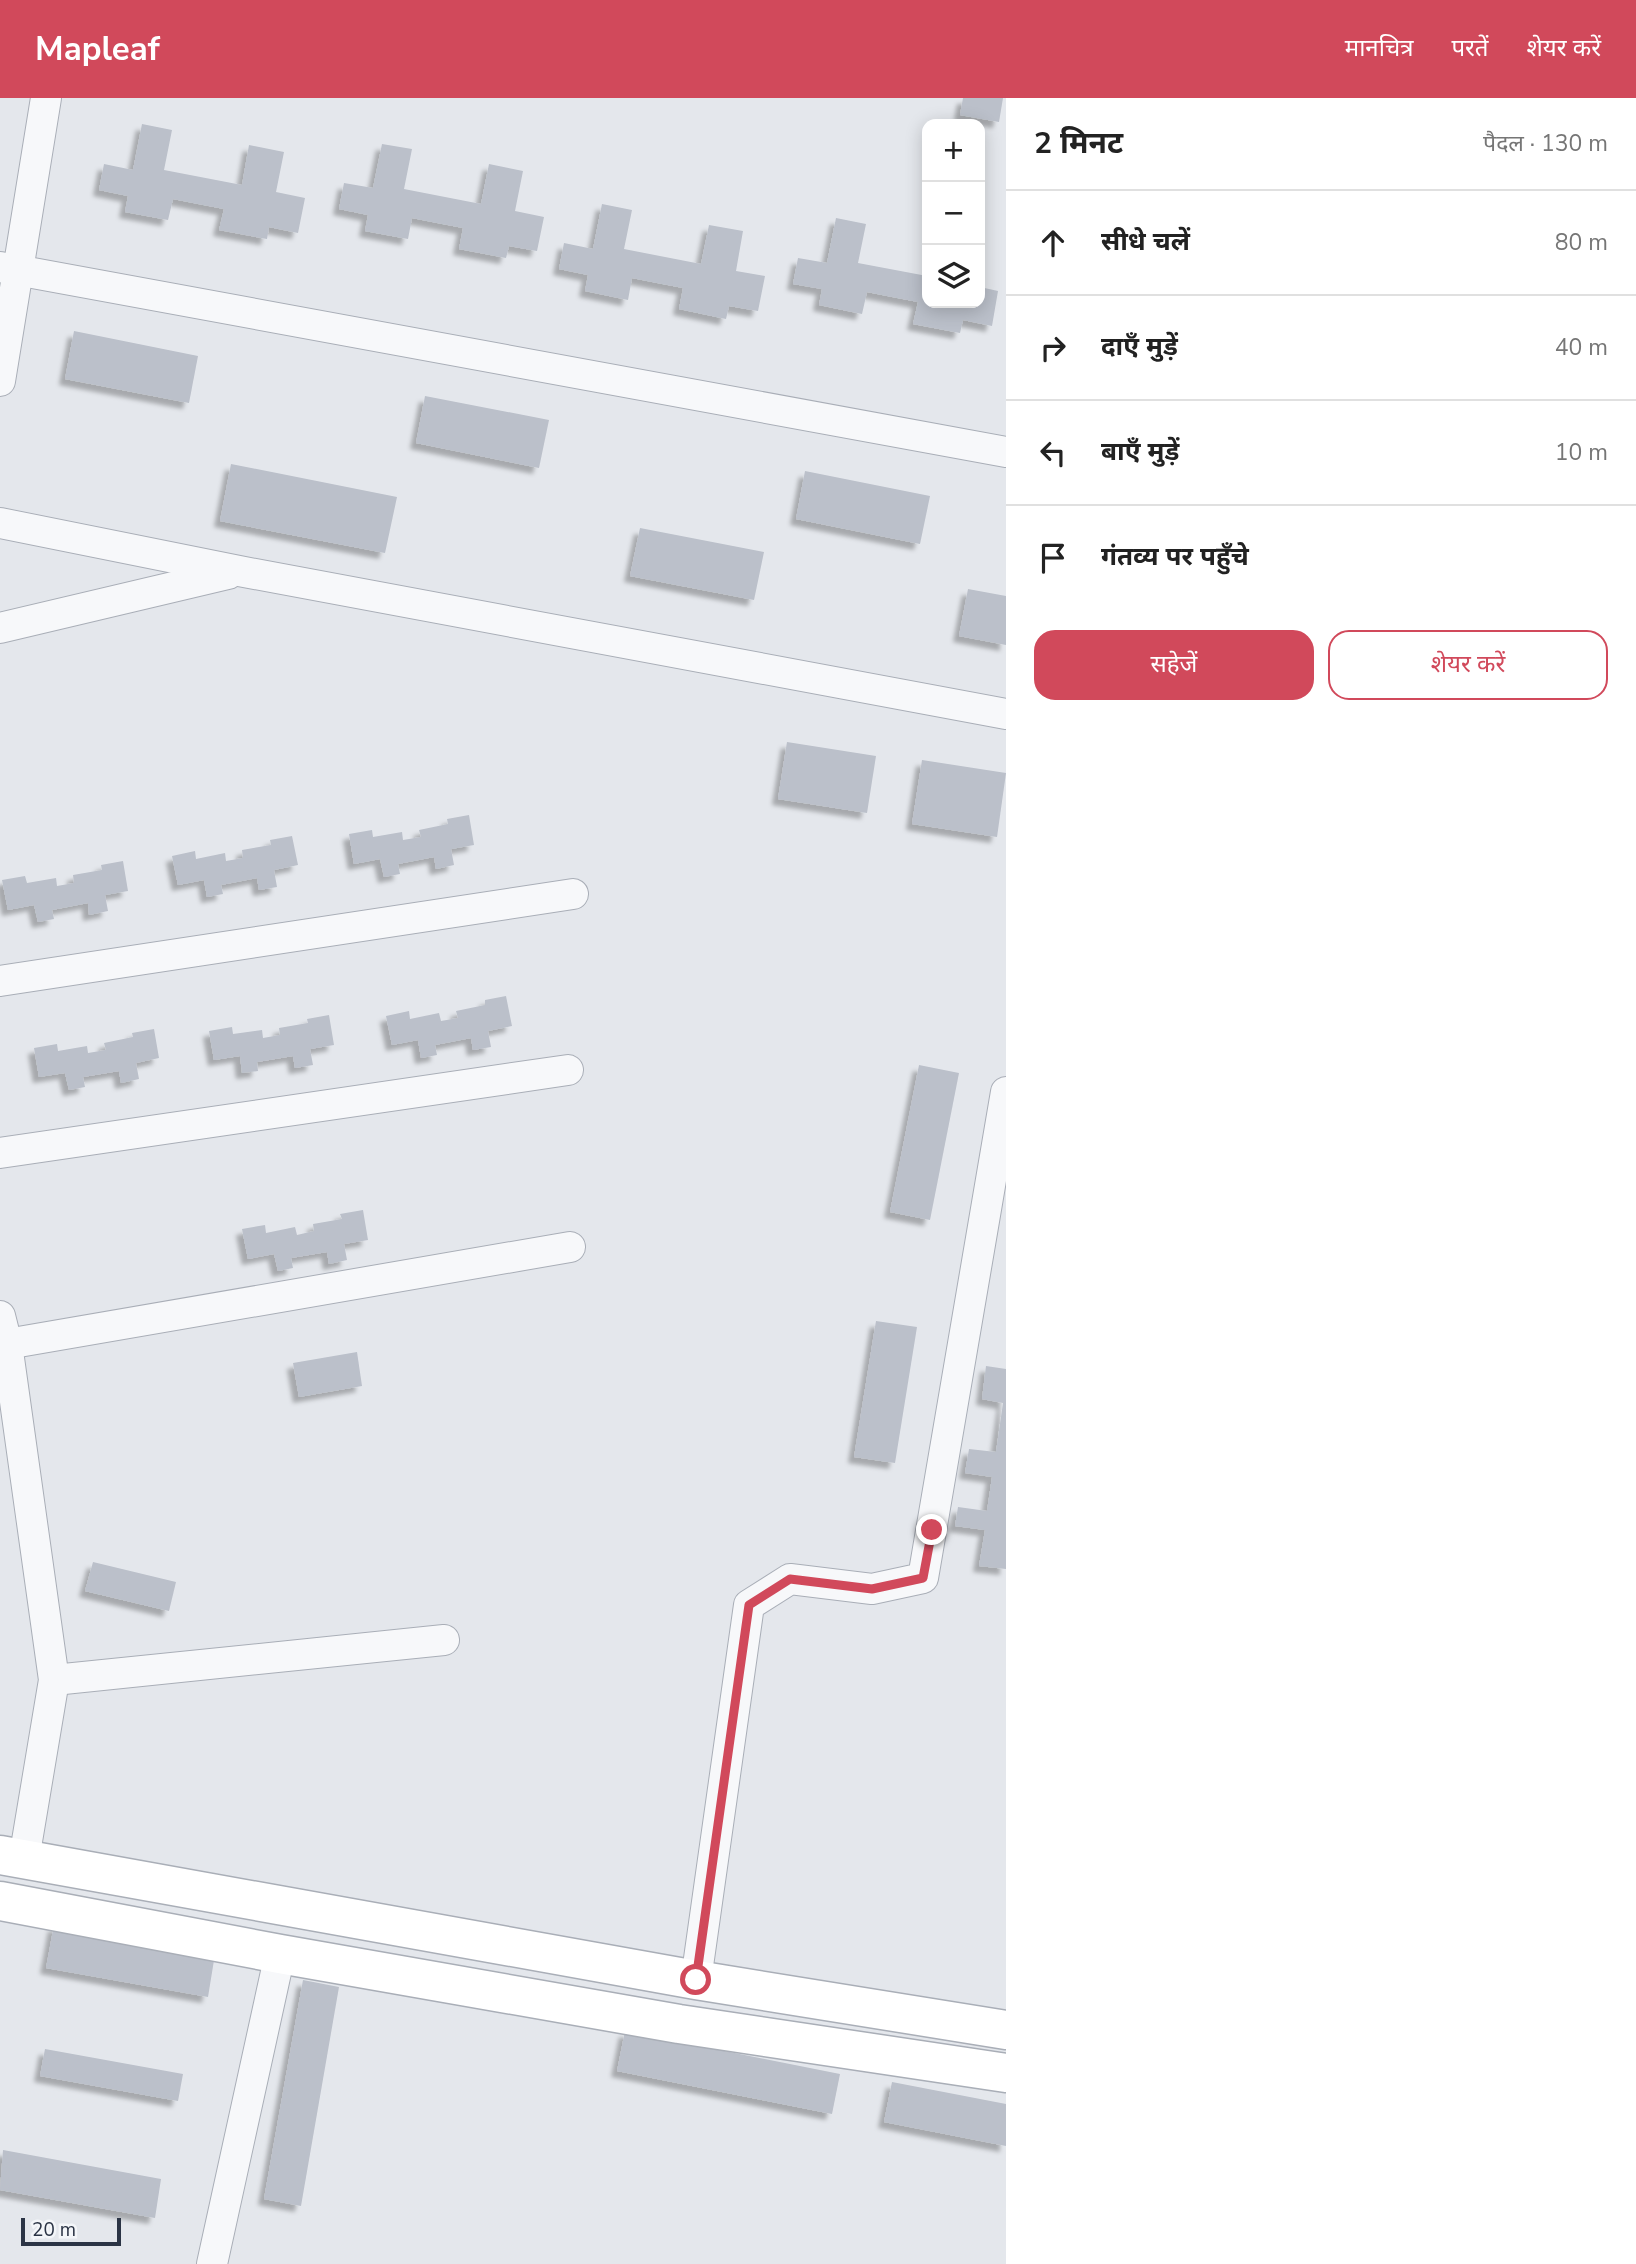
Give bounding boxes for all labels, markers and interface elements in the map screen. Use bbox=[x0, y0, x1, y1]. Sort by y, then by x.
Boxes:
text: Mapleaf bbox=[35, 27, 160, 72]
text: मानचित्र bbox=[1345, 32, 1413, 64]
text: परतें bbox=[1451, 32, 1489, 64]
text: शेयर करें bbox=[1527, 32, 1601, 64]
map controls bbox=[922, 119, 985, 308]
button: + bbox=[922, 119, 985, 182]
text: 2 मिनट bbox=[1034, 123, 1123, 164]
text: पैदल · 130 m bbox=[1483, 128, 1608, 159]
button: − bbox=[922, 182, 985, 245]
icon: ahead bbox=[1034, 224, 1072, 262]
text: सीधे चलें bbox=[1101, 224, 1190, 259]
text: 80 m bbox=[1555, 227, 1608, 258]
button: layers bbox=[922, 245, 985, 308]
icon: right bbox=[1034, 329, 1072, 367]
text: दाएँ मुड़ें bbox=[1101, 329, 1178, 364]
text: 40 m bbox=[1555, 332, 1608, 363]
icon: left bbox=[1034, 434, 1072, 472]
text: बाएँ मुड़ें bbox=[1101, 434, 1179, 469]
text: 10 m bbox=[1555, 437, 1608, 468]
icon: arrive bbox=[1034, 539, 1072, 577]
text: गंतव्य पर पहुँचे bbox=[1101, 539, 1249, 574]
button: सहेजें bbox=[1034, 630, 1314, 700]
button: शेयर करें bbox=[1328, 630, 1608, 700]
route end bbox=[916, 1514, 947, 1545]
route start bbox=[680, 1964, 711, 1995]
scale bar bbox=[21, 2215, 121, 2247]
text: 20 m bbox=[32, 2217, 76, 2243]

